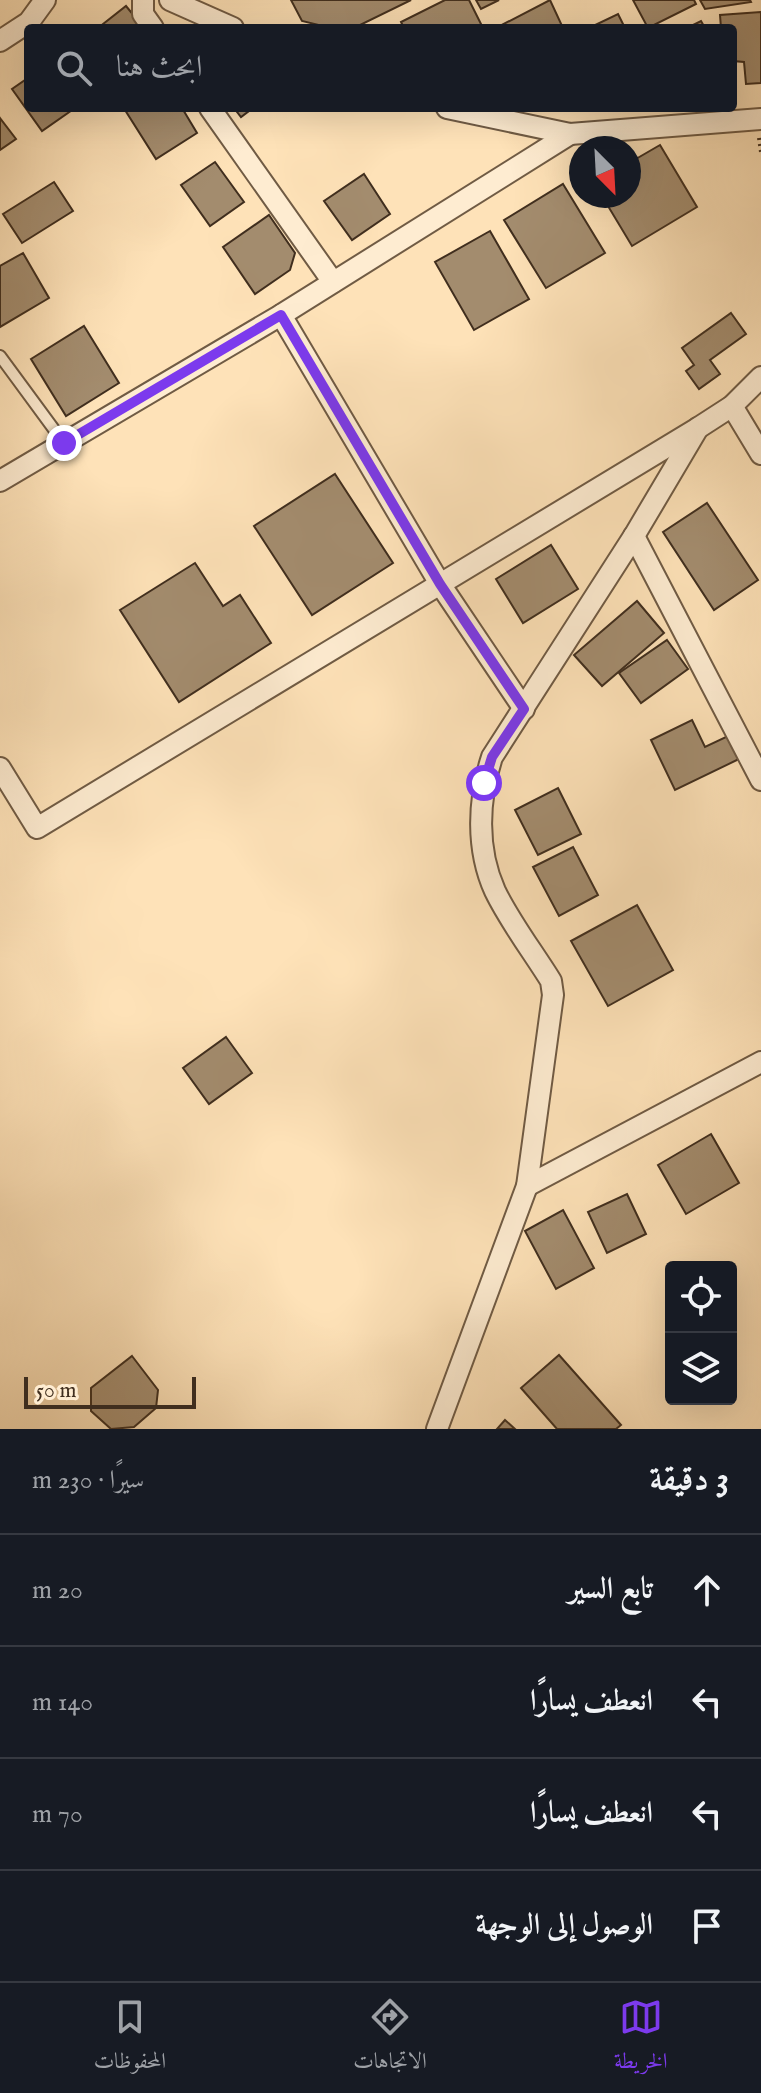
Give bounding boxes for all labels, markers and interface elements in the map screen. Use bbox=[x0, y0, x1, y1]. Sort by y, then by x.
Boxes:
search box bbox=[24, 24, 737, 112]
icon: search bbox=[52, 46, 96, 90]
text: ابحث هنا bbox=[116, 49, 203, 87]
north arrow bbox=[569, 136, 641, 208]
route end bbox=[46, 425, 82, 461]
route start bbox=[466, 765, 502, 801]
map controls bbox=[665, 1261, 737, 1405]
button: locate bbox=[665, 1261, 737, 1333]
button: layers bbox=[665, 1333, 737, 1405]
scale bar bbox=[24, 1373, 196, 1409]
text: 50 m bbox=[36, 1377, 77, 1405]
text: 3 دقيقة bbox=[650, 1458, 729, 1501]
text: سيرًا · 230 m bbox=[32, 1464, 144, 1497]
icon: ahead bbox=[685, 1568, 729, 1612]
text: تابع السير bbox=[568, 1571, 653, 1609]
text: 20 m bbox=[32, 1574, 83, 1607]
icon: left bbox=[685, 1680, 729, 1724]
text: انعطف يسارًا bbox=[530, 1683, 653, 1721]
text: 140 m bbox=[32, 1686, 93, 1719]
icon: left bbox=[685, 1792, 729, 1836]
text: انعطف يسارًا bbox=[530, 1795, 653, 1833]
text: 70 m bbox=[32, 1798, 83, 1831]
icon: arrive bbox=[685, 1904, 729, 1948]
text: الوصول إلى الوجهة bbox=[476, 1907, 653, 1945]
tab: المحفوظات bbox=[94, 1995, 166, 2082]
tab: الاتجاهات bbox=[353, 1995, 427, 2082]
tab: الخريطة bbox=[614, 1995, 667, 2082]

